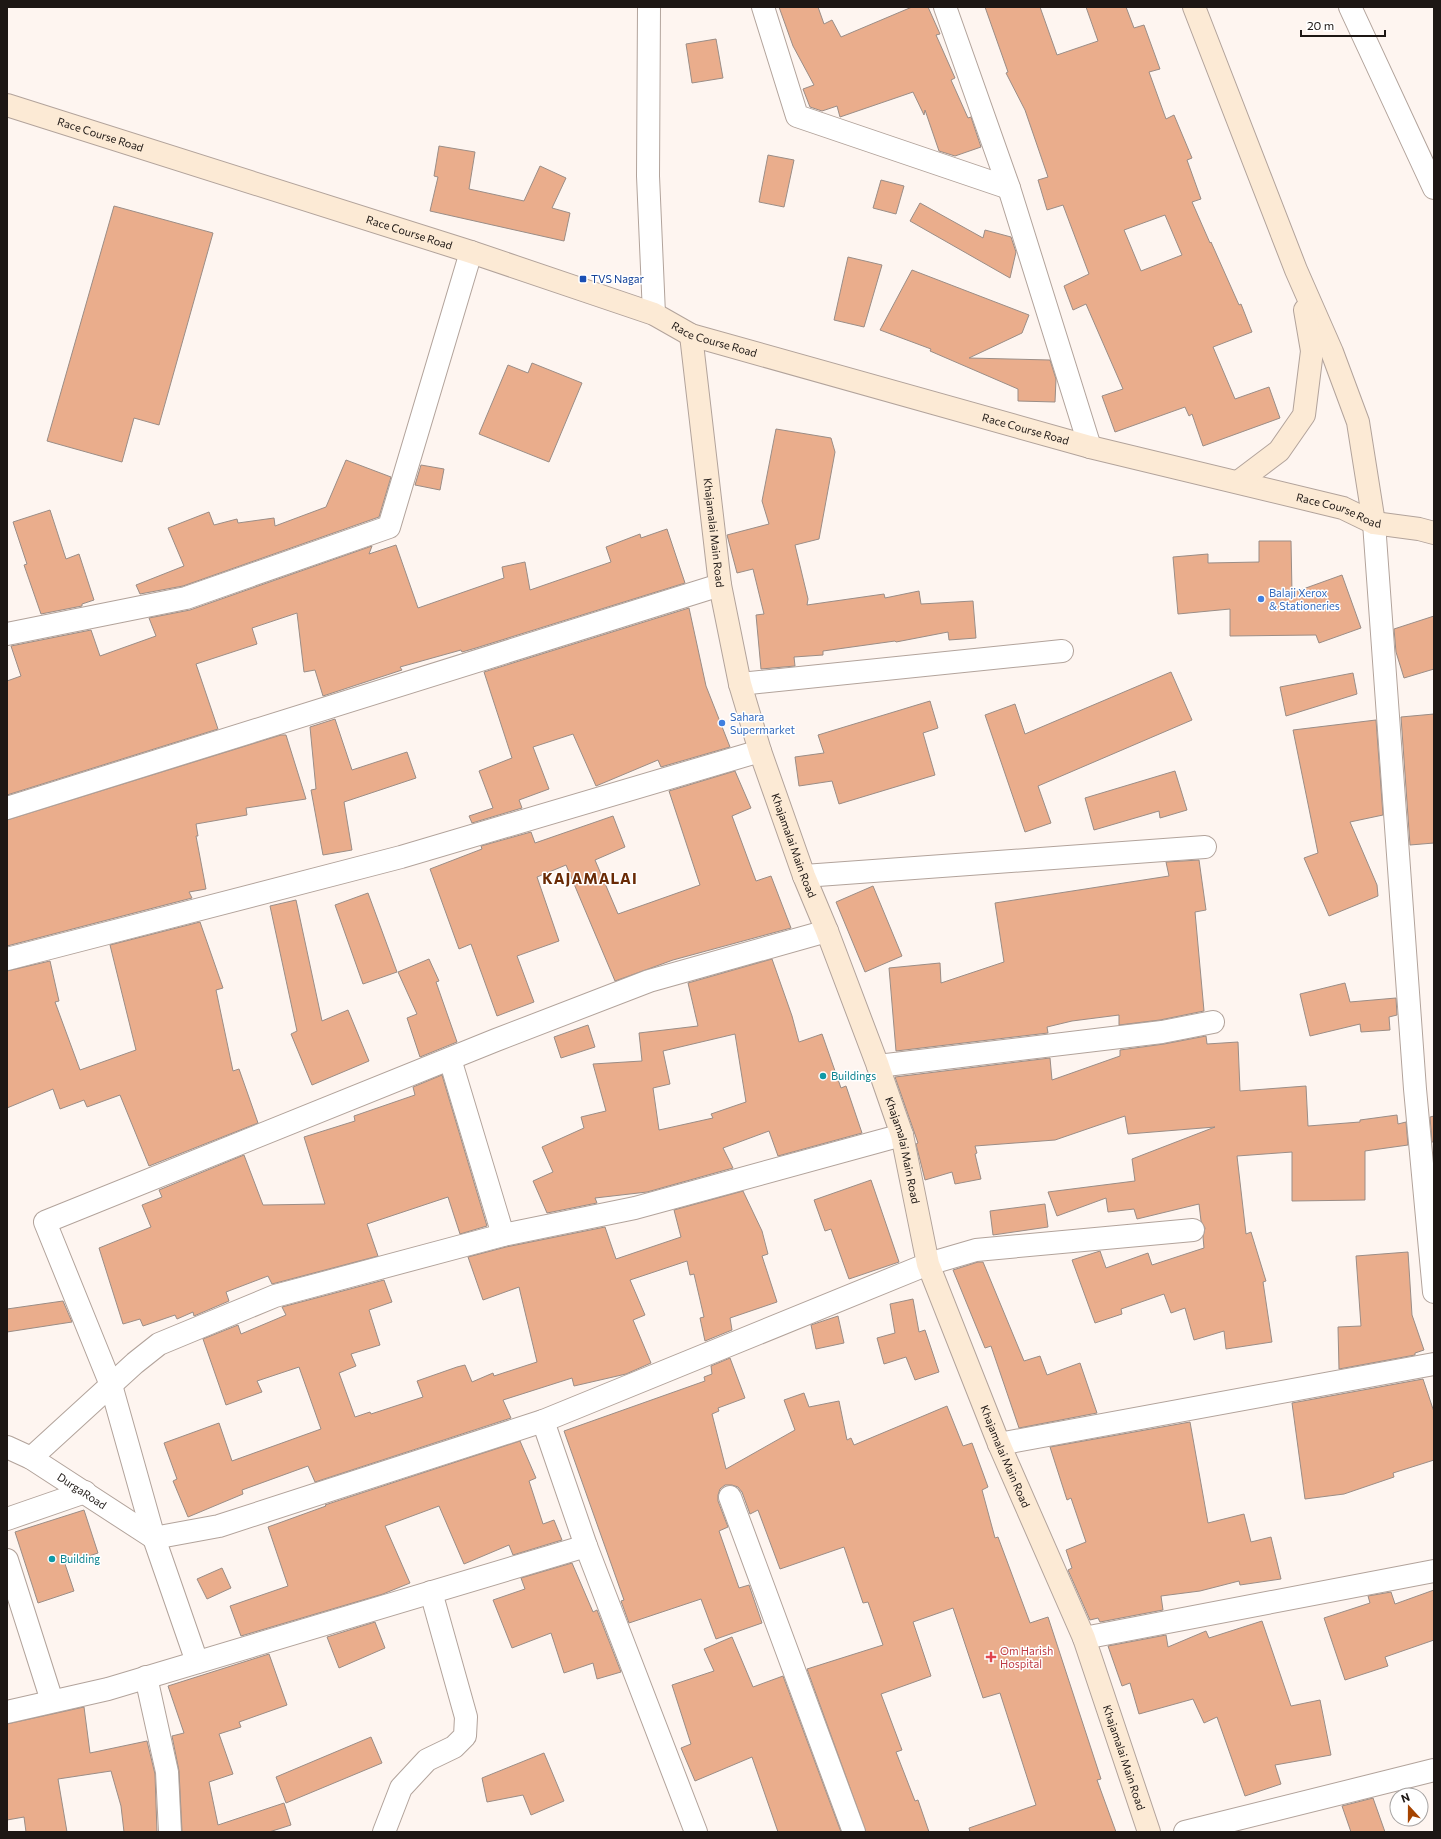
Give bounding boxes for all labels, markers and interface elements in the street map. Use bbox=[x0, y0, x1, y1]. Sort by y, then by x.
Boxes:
scale bar bbox=[1301, 12, 1385, 38]
text: 20 m bbox=[1307, 18, 1334, 32]
street label: Race Course Road bbox=[56, 114, 145, 154]
street label: Race Course Road bbox=[365, 212, 454, 252]
place label: TVS Nagar bbox=[591, 272, 645, 285]
marker: TVS Nagar bbox=[578, 274, 588, 284]
street label: Race Course Road bbox=[670, 318, 759, 359]
street label: Race Course Road bbox=[981, 410, 1071, 447]
street label: Khajamalai Main Road bbox=[702, 477, 727, 588]
street label: Race Course Road bbox=[1295, 490, 1382, 530]
place label: Balaji Xerox & Stationeries bbox=[1269, 586, 1340, 612]
marker: Balaji Xerox & Stationeries bbox=[1256, 594, 1266, 604]
place label: Sahara Supermarket bbox=[730, 710, 795, 736]
marker: Sahara Supermarket bbox=[717, 718, 727, 728]
street label: Khajamalai Main Road bbox=[769, 791, 819, 899]
district label: KAJAMALAI bbox=[542, 869, 638, 887]
place label: Buildings bbox=[831, 1069, 876, 1082]
marker: Buildings bbox=[818, 1071, 828, 1081]
street label: Khajamalai Main Road bbox=[883, 1095, 923, 1205]
street label: Khajamalai Main Road bbox=[978, 1403, 1033, 1509]
street label: DurgaRoad bbox=[55, 1470, 109, 1511]
place label: Building bbox=[60, 1552, 100, 1565]
marker: Building bbox=[47, 1554, 57, 1564]
place label: Om Harish Hospital bbox=[1000, 1644, 1053, 1670]
marker: Om Harish Hospital bbox=[985, 1651, 997, 1663]
street label: Khajamalai Main Road bbox=[1101, 1703, 1148, 1812]
north arrow bbox=[1389, 1787, 1429, 1827]
text: N bbox=[1399, 1790, 1411, 1805]

